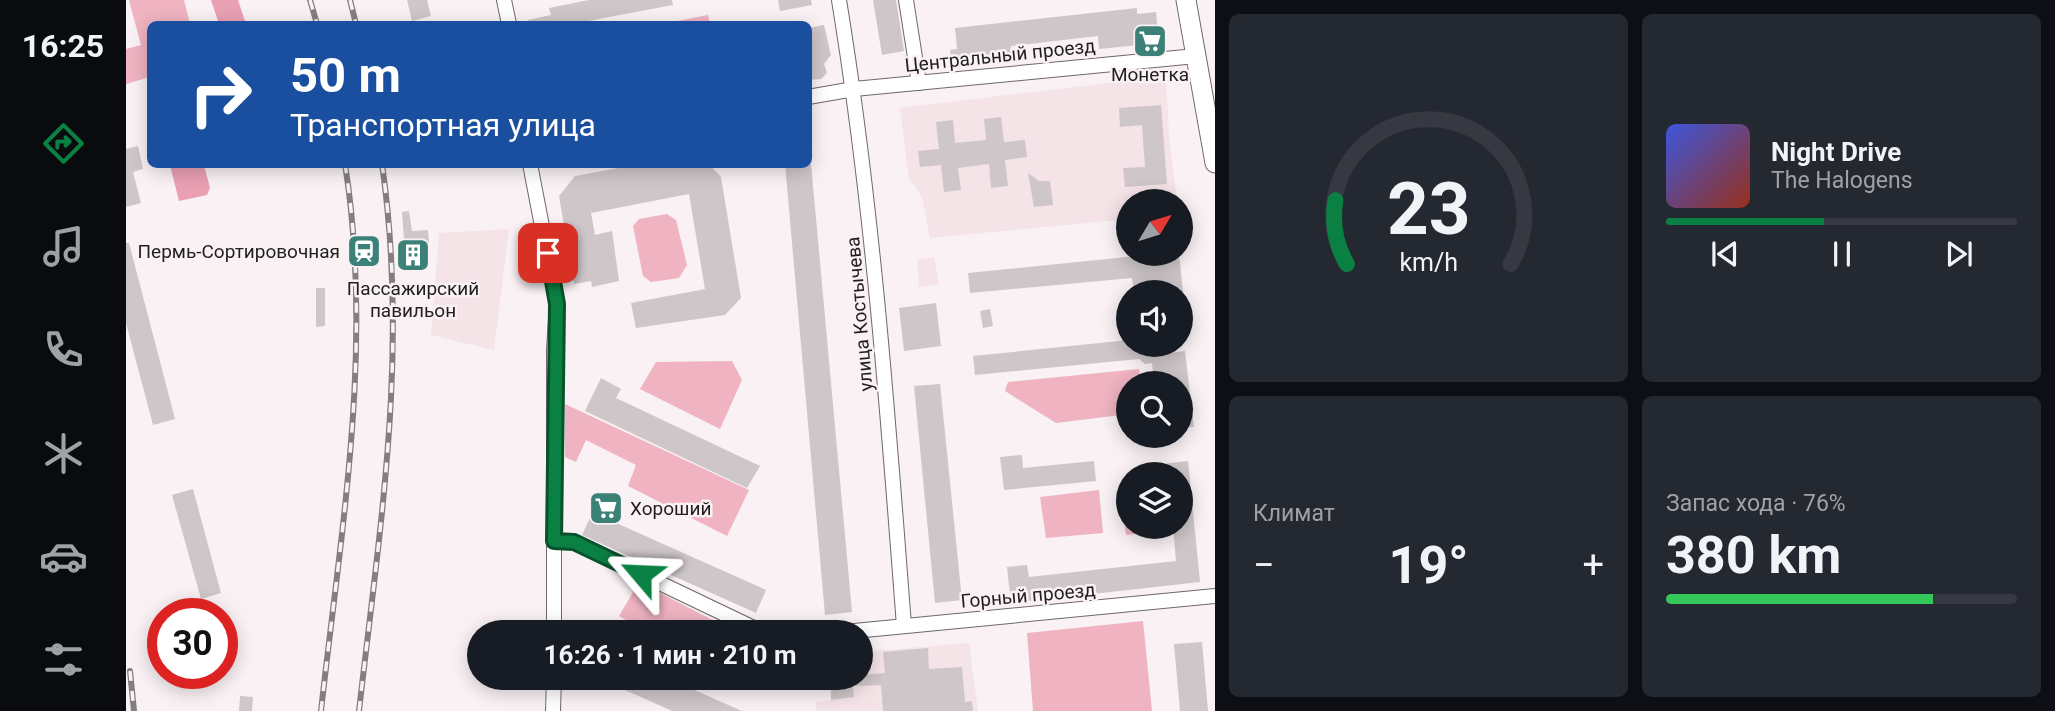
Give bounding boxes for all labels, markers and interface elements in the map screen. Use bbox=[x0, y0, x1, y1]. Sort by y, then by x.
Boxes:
supermarket icon: Монетка bbox=[1131, 22, 1169, 60]
text: 16:25 bbox=[22, 27, 104, 65]
street label: Центральный проезд bbox=[904, 34, 1096, 77]
text: 50 m bbox=[290, 47, 401, 104]
icon: right bbox=[175, 49, 266, 140]
place label: Монетка bbox=[1111, 63, 1189, 86]
text: Транспортная улица bbox=[290, 106, 596, 144]
icon: directions bbox=[39, 119, 88, 168]
text: Night Drive bbox=[1771, 137, 1901, 167]
text: 23 bbox=[1387, 167, 1470, 253]
text: The Halogens bbox=[1771, 167, 1913, 194]
north arrow bbox=[1116, 189, 1194, 266]
map controls bbox=[1116, 189, 1193, 539]
icon: music bbox=[39, 222, 88, 271]
pin bbox=[518, 223, 578, 283]
station icon: Пермь-Сортировочная bbox=[345, 232, 383, 270]
icon: arrive bbox=[529, 234, 567, 272]
icon: previous bbox=[1706, 235, 1744, 273]
icon: pause bbox=[1823, 235, 1861, 273]
icon: next bbox=[1940, 235, 1978, 273]
building icon: Пассажирский павильон bbox=[394, 236, 432, 274]
street label: улица Костычева bbox=[841, 236, 878, 392]
place label: Пермь-Сортировочная bbox=[138, 240, 340, 263]
text: km/h bbox=[1399, 248, 1458, 277]
place label: Пассажирский павильон bbox=[347, 277, 479, 322]
button: sound bbox=[1116, 280, 1193, 357]
icon: phone bbox=[39, 325, 88, 374]
button: search bbox=[1116, 371, 1193, 448]
icon: climate bbox=[39, 429, 88, 478]
button: layers bbox=[1116, 462, 1193, 539]
supermarket icon: Хороший bbox=[587, 489, 625, 527]
text: Запас хода · 76% bbox=[1666, 490, 1846, 517]
place label: Хороший bbox=[630, 497, 711, 520]
text: Климат bbox=[1253, 500, 1335, 527]
text: 380 km bbox=[1666, 525, 1841, 586]
icon: car bbox=[39, 532, 88, 581]
text: 19° bbox=[1389, 535, 1469, 596]
position arrow bbox=[604, 537, 678, 611]
text: − bbox=[1253, 543, 1275, 587]
text: + bbox=[1582, 543, 1604, 587]
street label: Горный проезд bbox=[960, 578, 1096, 613]
speed limit sign: 30 bbox=[147, 598, 238, 689]
icon: filters bbox=[39, 635, 88, 684]
text: 16:26 · 1 мин · 210 m bbox=[544, 640, 796, 670]

